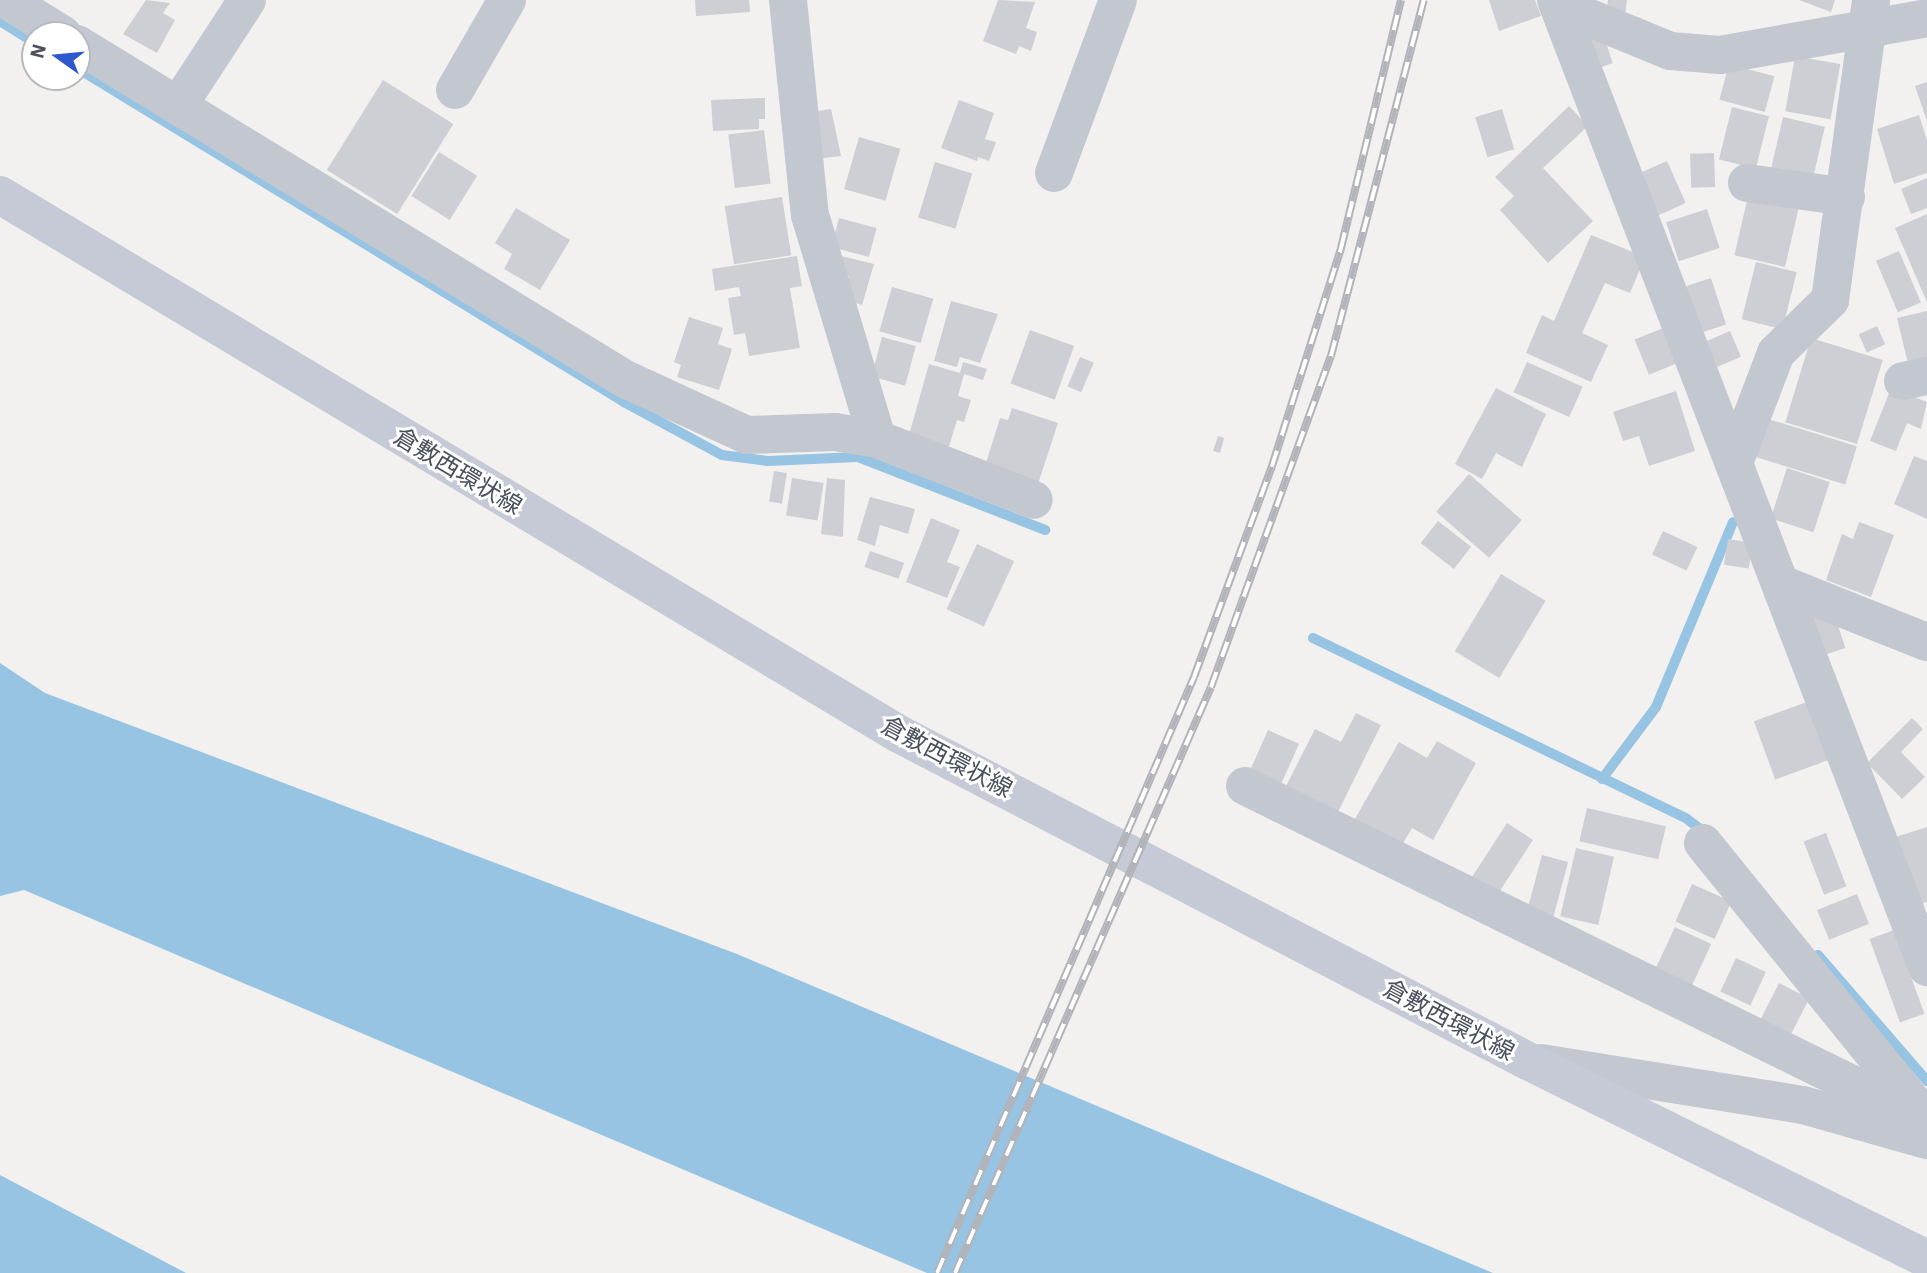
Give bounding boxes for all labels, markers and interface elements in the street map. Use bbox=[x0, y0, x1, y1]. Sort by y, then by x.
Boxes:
north arrow bbox=[21, 21, 91, 91]
text: N bbox=[24, 41, 51, 61]
street label: 倉敷西環状線 bbox=[389, 422, 527, 520]
street label: 倉敷西環状線 bbox=[877, 710, 1017, 804]
street label: 倉敷西環状線 bbox=[1379, 973, 1519, 1067]

